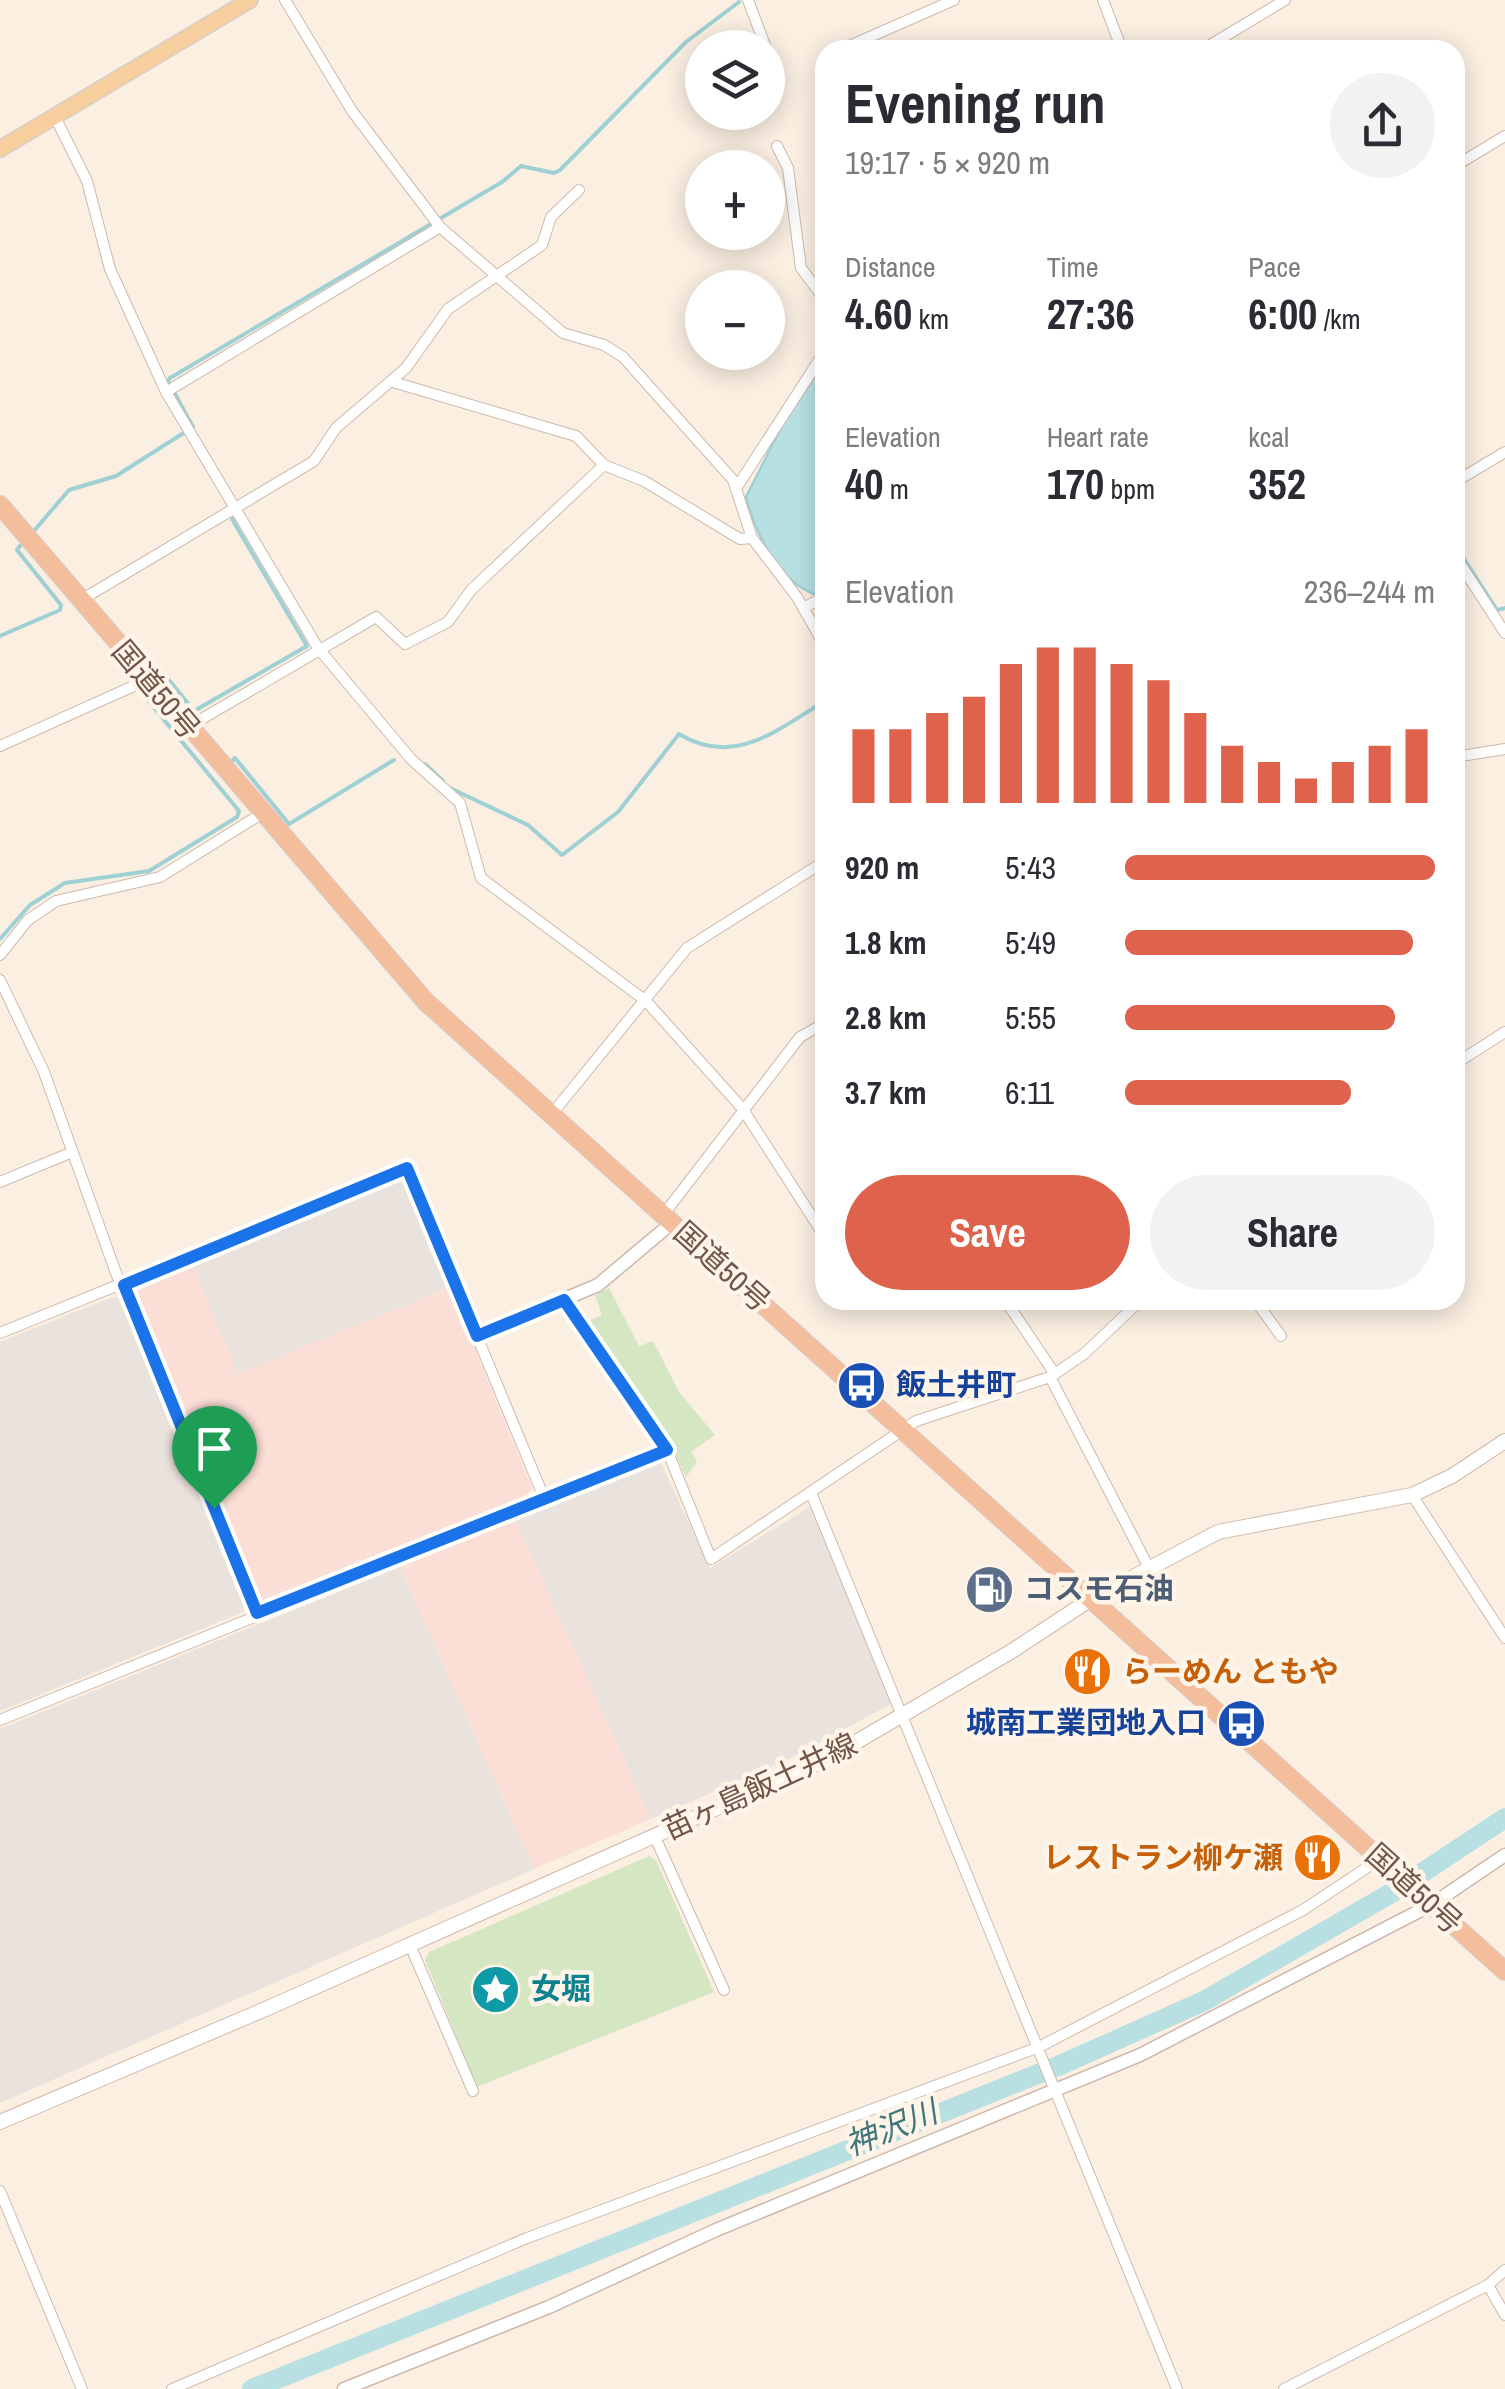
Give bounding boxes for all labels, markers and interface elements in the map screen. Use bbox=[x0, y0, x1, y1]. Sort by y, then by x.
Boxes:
map controls bbox=[685, 30, 785, 370]
button: layers bbox=[685, 30, 785, 130]
text: Evening run bbox=[845, 66, 1106, 140]
button: share bbox=[1330, 73, 1435, 178]
text: 19:17 · 5 × 920 m bbox=[845, 141, 1050, 184]
button: + bbox=[685, 150, 785, 250]
text: Distance bbox=[845, 248, 936, 286]
text: Time bbox=[1047, 248, 1098, 286]
text: Pace bbox=[1248, 248, 1301, 286]
button: − bbox=[685, 270, 785, 370]
text: 4.60 bbox=[845, 286, 912, 342]
text: 27:36 bbox=[1047, 286, 1135, 342]
text: 6:00 bbox=[1248, 286, 1317, 342]
text: km bbox=[912, 300, 949, 338]
text: /km bbox=[1317, 300, 1361, 338]
text: Elevation bbox=[845, 418, 941, 456]
text: Heart rate bbox=[1047, 418, 1149, 456]
text: kcal bbox=[1248, 418, 1289, 456]
text: 40 bbox=[845, 456, 883, 512]
text: 170 bbox=[1047, 456, 1104, 512]
text: 352 bbox=[1248, 456, 1306, 512]
text: m bbox=[883, 470, 909, 508]
text: bpm bbox=[1104, 470, 1155, 508]
text: Elevation bbox=[845, 570, 954, 613]
text: 236–244 m bbox=[1304, 570, 1435, 613]
street label: 国道50号 bbox=[104, 632, 210, 747]
text: 920 m bbox=[845, 846, 919, 889]
text: 5:43 bbox=[1005, 846, 1056, 889]
text: 1.8 km bbox=[845, 921, 927, 964]
text: 5:49 bbox=[1005, 921, 1056, 964]
text: 2.8 km bbox=[845, 996, 927, 1039]
text: 5:55 bbox=[1005, 996, 1056, 1039]
text: 3.7 km bbox=[845, 1071, 927, 1114]
text: 6:11 bbox=[1005, 1071, 1054, 1114]
button: Save bbox=[845, 1175, 1130, 1290]
button: Share bbox=[1150, 1175, 1435, 1290]
street label: 国道50号 bbox=[666, 1212, 780, 1320]
bus stop icon: 飯土井町 bbox=[835, 1359, 887, 1411]
place label: 飯土井町 bbox=[896, 1364, 1016, 1404]
pin bbox=[172, 1406, 257, 1509]
icon: arrive bbox=[187, 1421, 242, 1476]
fuel station icon: コスモ石油 bbox=[963, 1563, 1015, 1615]
place label: コスモ石油 bbox=[1024, 1568, 1174, 1608]
restaurant icon: らーめん ともや bbox=[1061, 1646, 1113, 1698]
place label: らーめん ともや bbox=[1122, 1651, 1339, 1691]
bus stop icon: 城南工業団地入口 bbox=[1215, 1697, 1267, 1749]
place label: 城南工業団地入口 bbox=[966, 1702, 1206, 1742]
street label: 苗ヶ島飯土井線 bbox=[656, 1724, 863, 1849]
restaurant icon: レストラン柳ケ瀬 bbox=[1292, 1832, 1344, 1884]
street label: 国道50号 bbox=[1358, 1834, 1472, 1942]
place label: レストラン柳ケ瀬 bbox=[1043, 1837, 1283, 1877]
place icon: 女堀 bbox=[470, 1963, 522, 2015]
place label: 女堀 bbox=[531, 1968, 591, 2008]
water label: 神沢川 bbox=[838, 2088, 946, 2165]

